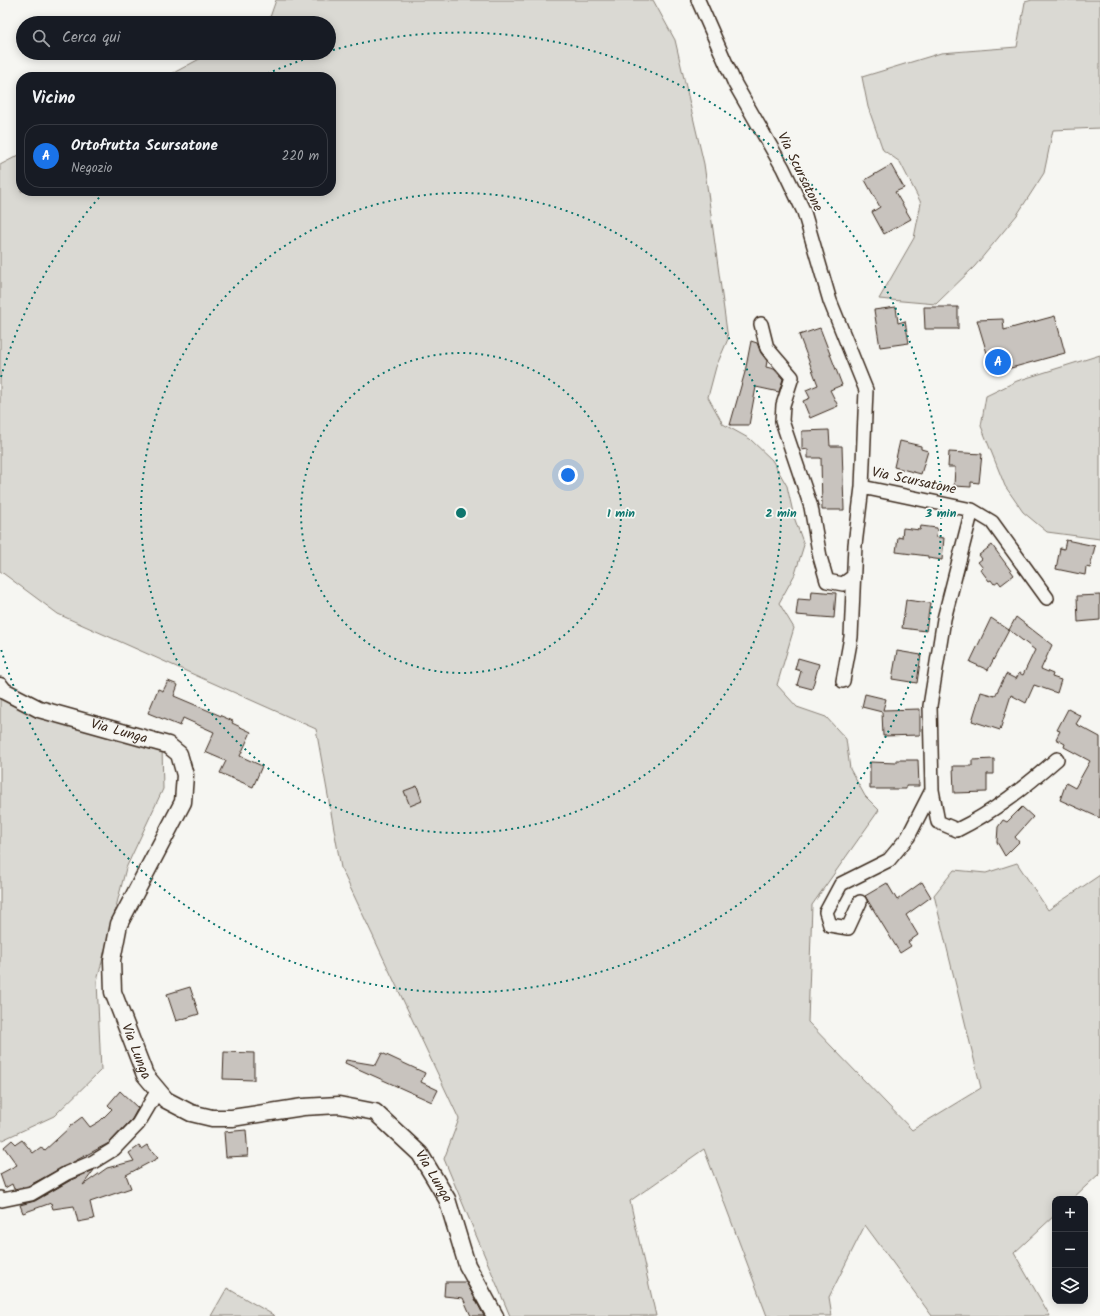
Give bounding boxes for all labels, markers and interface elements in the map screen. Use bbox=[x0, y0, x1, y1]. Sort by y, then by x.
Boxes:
search box bbox=[16, 16, 336, 60]
text: Cerca qui bbox=[62, 26, 120, 50]
icon: search bbox=[30, 27, 52, 49]
text: Vicino bbox=[32, 85, 75, 112]
street label: Via Scursatone bbox=[771, 129, 829, 216]
text: Ortofrutta Scursatone bbox=[71, 134, 218, 158]
text: A bbox=[42, 146, 50, 167]
text: 220 m bbox=[282, 146, 319, 167]
text: Negozio bbox=[71, 158, 112, 179]
pin: A bbox=[985, 347, 1011, 377]
street label: Via Scursatone bbox=[870, 461, 959, 501]
your location bbox=[558, 465, 578, 485]
text: 1 min bbox=[607, 504, 635, 523]
text: 2 min bbox=[765, 504, 797, 523]
text: 3 min bbox=[925, 504, 957, 523]
centre of rings bbox=[454, 506, 468, 520]
street label: Via Lunga bbox=[88, 713, 150, 750]
street label: Via Lunga bbox=[115, 1020, 156, 1085]
street label: Via Lunga bbox=[409, 1146, 458, 1207]
map controls bbox=[1052, 1196, 1088, 1304]
button: + bbox=[1052, 1196, 1088, 1232]
button: − bbox=[1052, 1232, 1088, 1268]
button: layers bbox=[1052, 1268, 1088, 1304]

